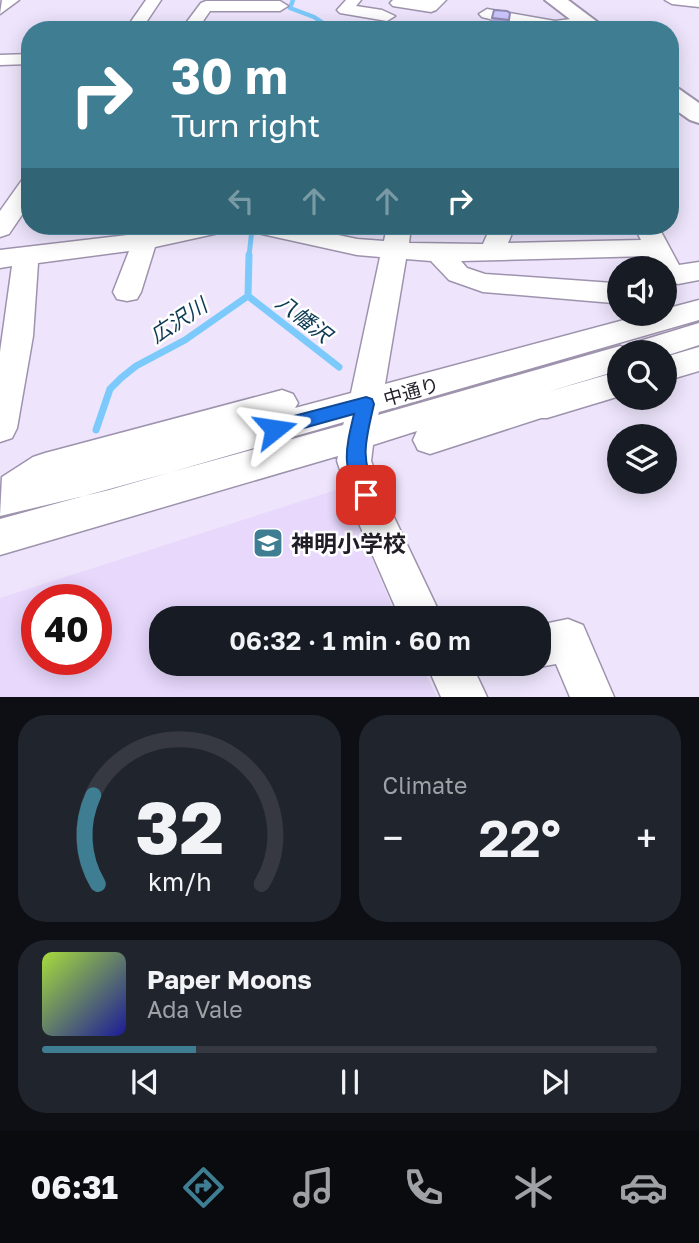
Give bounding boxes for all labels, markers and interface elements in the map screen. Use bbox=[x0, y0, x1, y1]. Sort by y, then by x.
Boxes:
text: 30 m bbox=[171, 46, 288, 105]
icon: right bbox=[56, 49, 147, 140]
text: Turn right bbox=[171, 106, 320, 144]
icon: left bbox=[222, 182, 260, 220]
icon: ahead bbox=[295, 182, 333, 220]
icon: ahead bbox=[368, 182, 406, 220]
icon: right bbox=[441, 182, 479, 220]
map controls bbox=[607, 256, 677, 494]
button: sound bbox=[607, 256, 677, 326]
water label: 八幡沢 bbox=[271, 288, 339, 349]
water label: 広沢川 bbox=[145, 291, 213, 348]
button: search bbox=[607, 340, 677, 410]
street label: 中通り bbox=[380, 372, 442, 410]
position arrow bbox=[238, 392, 312, 466]
button: layers bbox=[607, 424, 677, 494]
pin bbox=[336, 465, 396, 525]
icon: arrive bbox=[347, 476, 385, 514]
school or university icon: 神明小学校 bbox=[251, 526, 285, 560]
place label: 神明小学校 bbox=[291, 529, 406, 557]
speed limit sign: 40 bbox=[21, 584, 112, 675]
text: 06:32 · 1 min · 60 m bbox=[229, 625, 471, 656]
text: Climate bbox=[383, 771, 467, 799]
text: 32 bbox=[135, 784, 224, 871]
text: 22° bbox=[478, 806, 561, 868]
text: − bbox=[383, 815, 403, 860]
text: + bbox=[636, 815, 657, 860]
text: km/h bbox=[147, 866, 211, 897]
text: Paper Moons bbox=[147, 964, 312, 995]
text: Ada Vale bbox=[147, 995, 243, 1023]
icon: previous bbox=[126, 1063, 164, 1101]
icon: pause bbox=[331, 1063, 369, 1101]
icon: next bbox=[536, 1063, 574, 1101]
icon: directions bbox=[179, 1163, 228, 1212]
icon: music bbox=[289, 1163, 338, 1212]
icon: phone bbox=[399, 1163, 448, 1212]
icon: climate bbox=[509, 1163, 558, 1212]
icon: car bbox=[619, 1163, 668, 1212]
text: 06:31 bbox=[31, 1168, 118, 1206]

